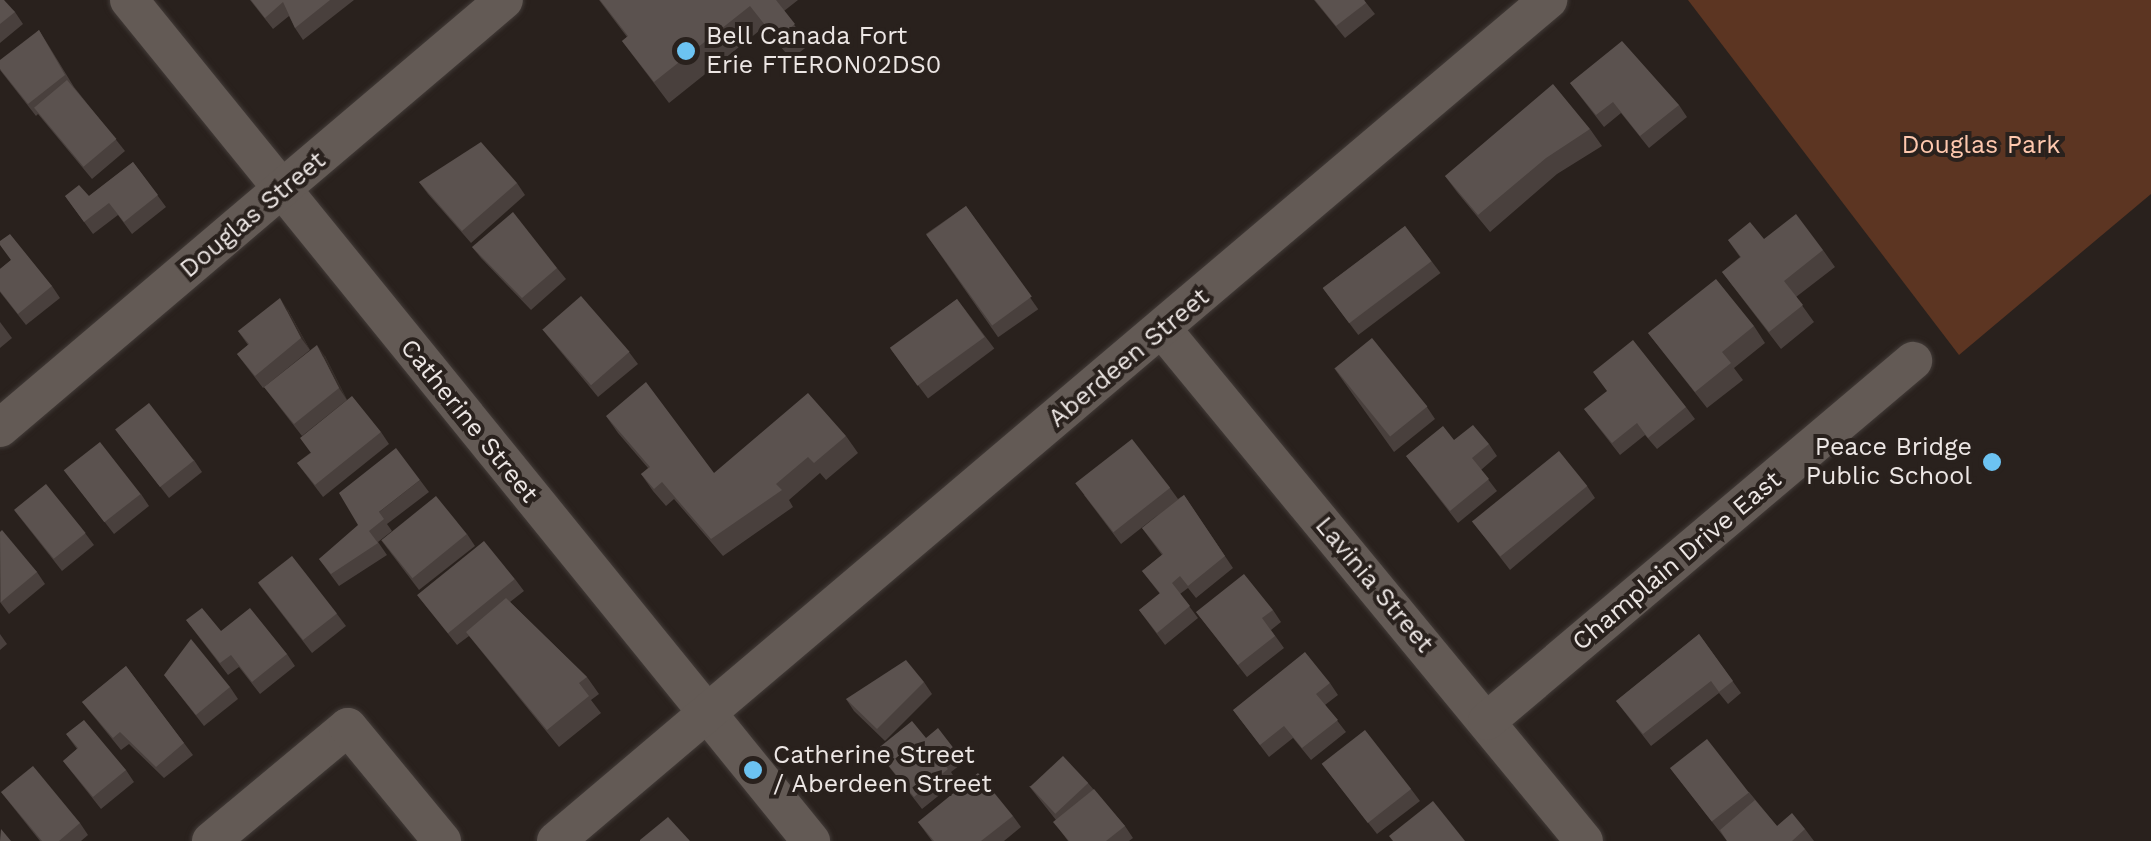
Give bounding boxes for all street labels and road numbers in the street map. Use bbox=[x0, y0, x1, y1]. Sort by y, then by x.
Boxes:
street label: Douglas Street bbox=[174, 145, 332, 285]
street label: Aberdeen Street bbox=[1043, 282, 1215, 434]
street label: Catherine Street bbox=[394, 333, 544, 509]
street label: Champlain Drive East bbox=[1567, 465, 1787, 657]
street label: Lavinia Street bbox=[1308, 511, 1440, 659]

